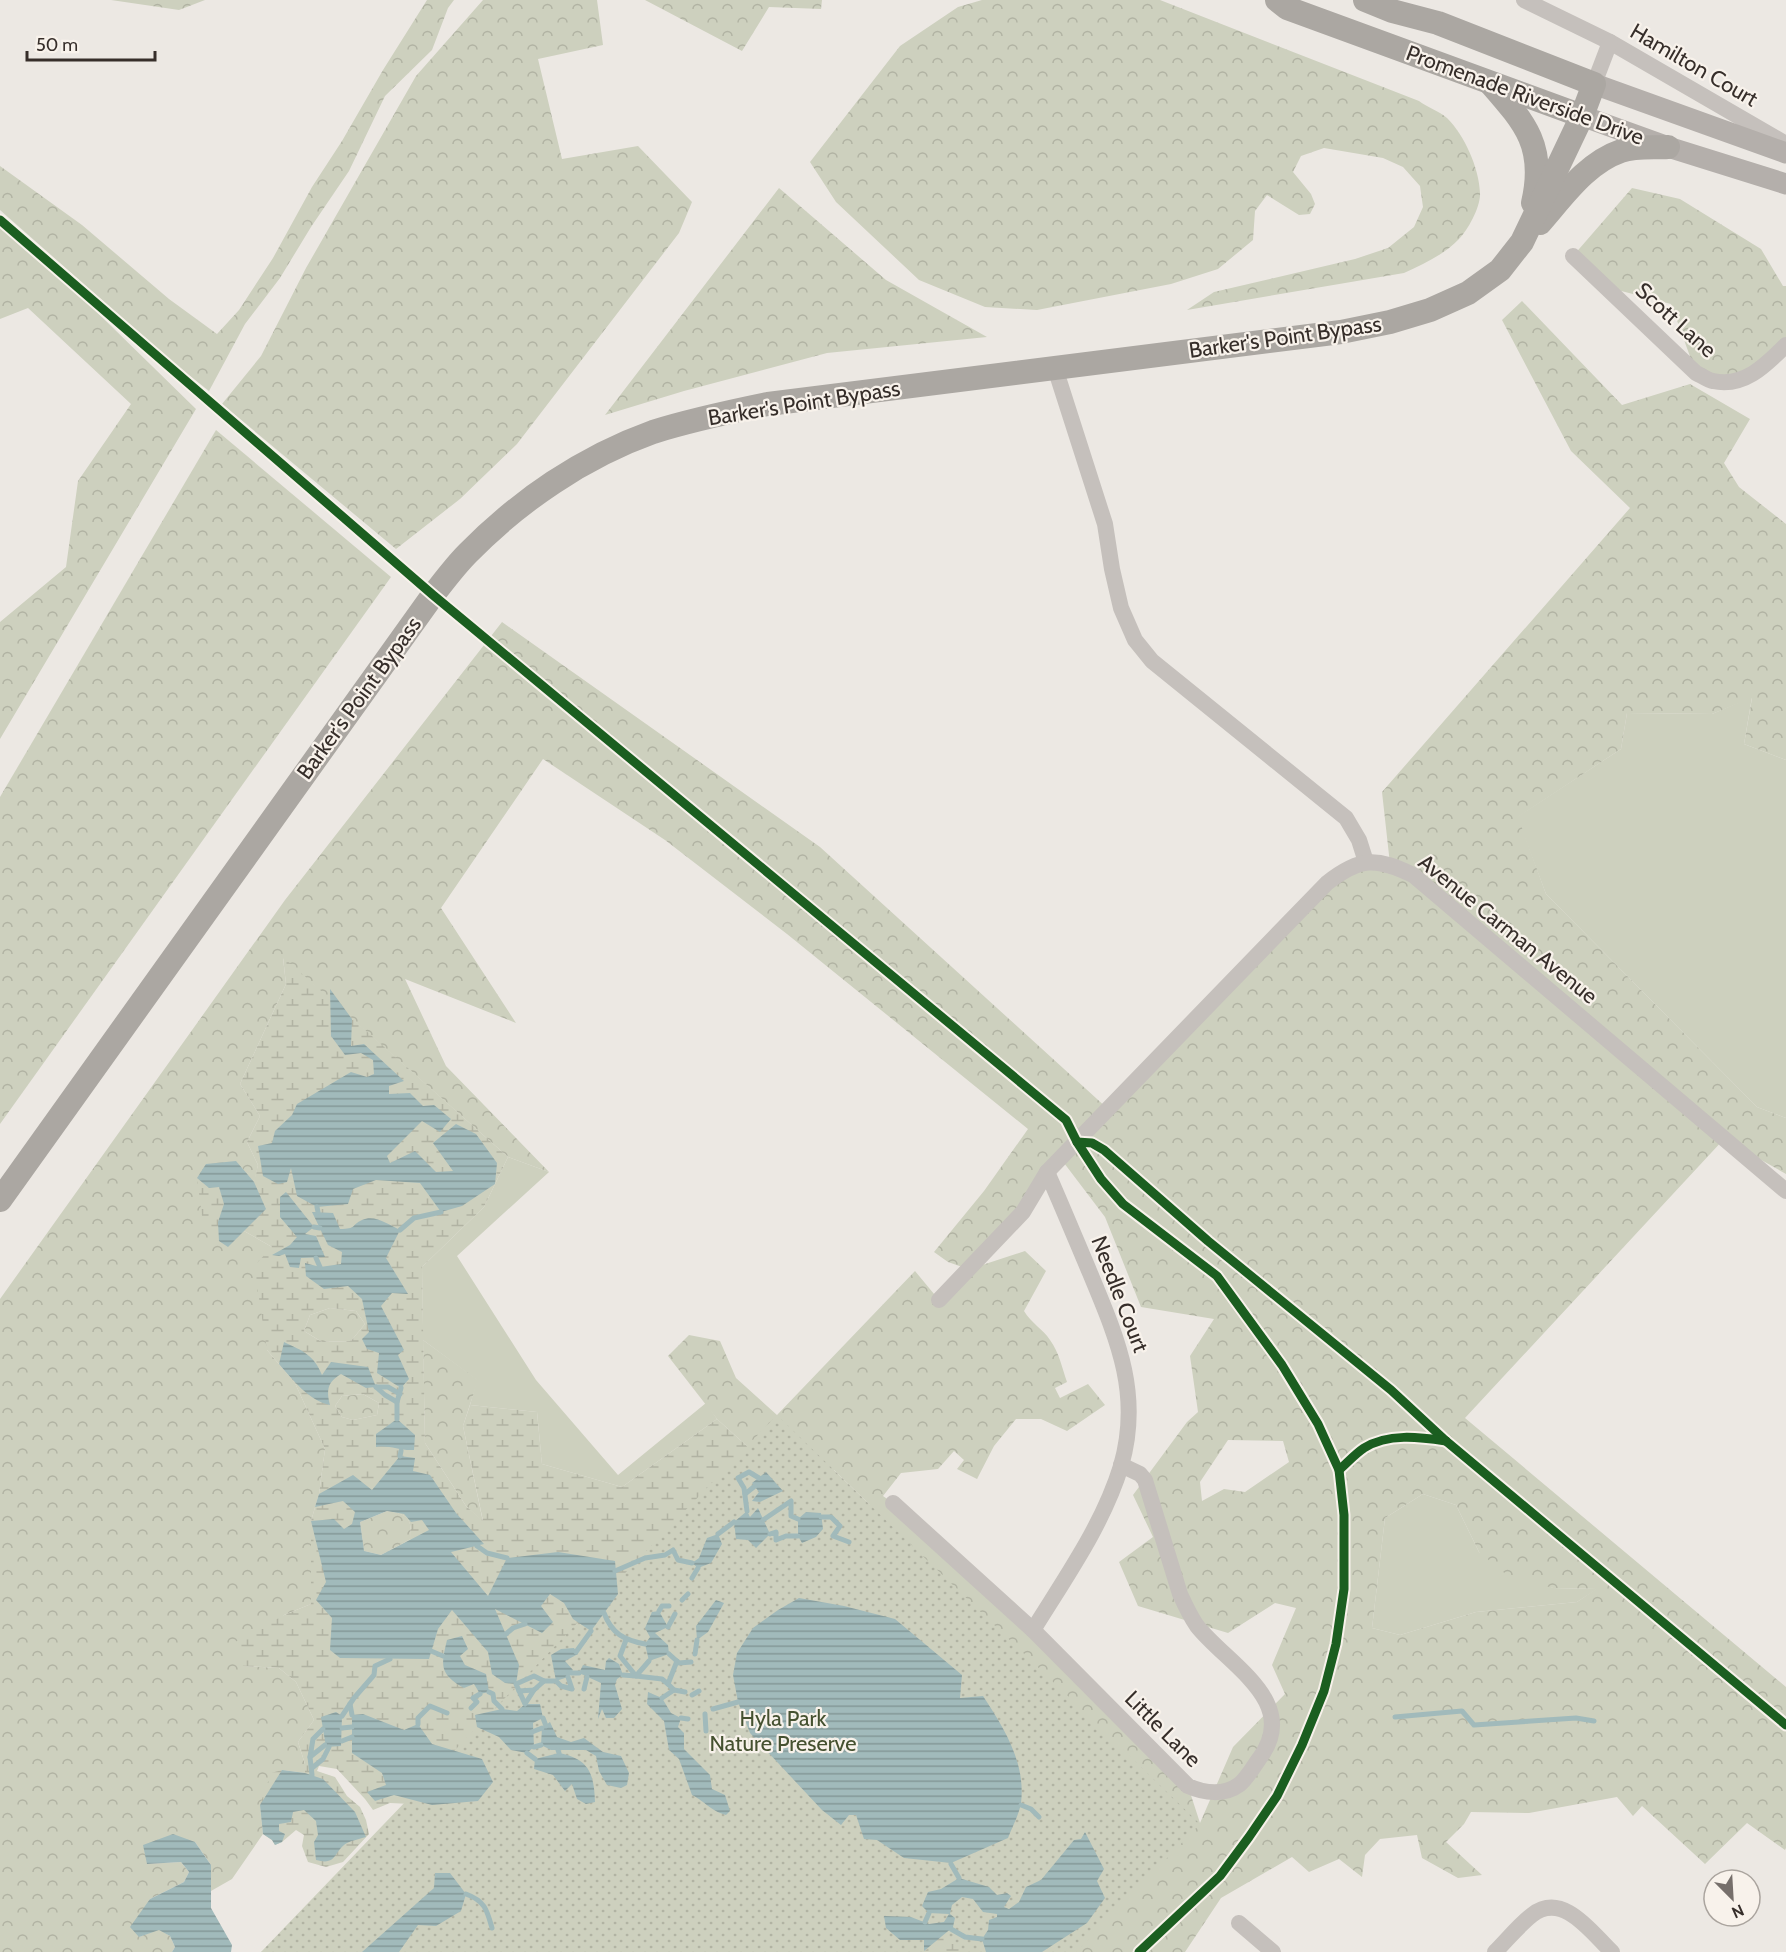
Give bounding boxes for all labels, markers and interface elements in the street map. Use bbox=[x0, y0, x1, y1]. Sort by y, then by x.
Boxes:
street label: Hamilton Court bbox=[1625, 18, 1763, 113]
scale bar bbox=[27, 24, 154, 62]
text: 50 m bbox=[36, 34, 78, 56]
street label: Promenade Riverside Drive bbox=[1402, 39, 1648, 151]
street label: Scott Lane bbox=[1630, 277, 1722, 363]
street label: Barker's Point Bypass bbox=[1187, 310, 1383, 364]
street label: Barker's Point Bypass bbox=[706, 374, 902, 432]
street label: Barker's Point Bypass bbox=[291, 612, 427, 784]
street label: Avenue Carman Avenue bbox=[1413, 848, 1603, 1010]
street label: Needle Court bbox=[1085, 1232, 1155, 1357]
street label: Little Lane bbox=[1119, 1685, 1207, 1773]
park label: Hyla Park Nature Preserve bbox=[710, 1705, 856, 1757]
north arrow bbox=[1702, 1868, 1762, 1928]
text: N bbox=[1729, 1900, 1747, 1922]

